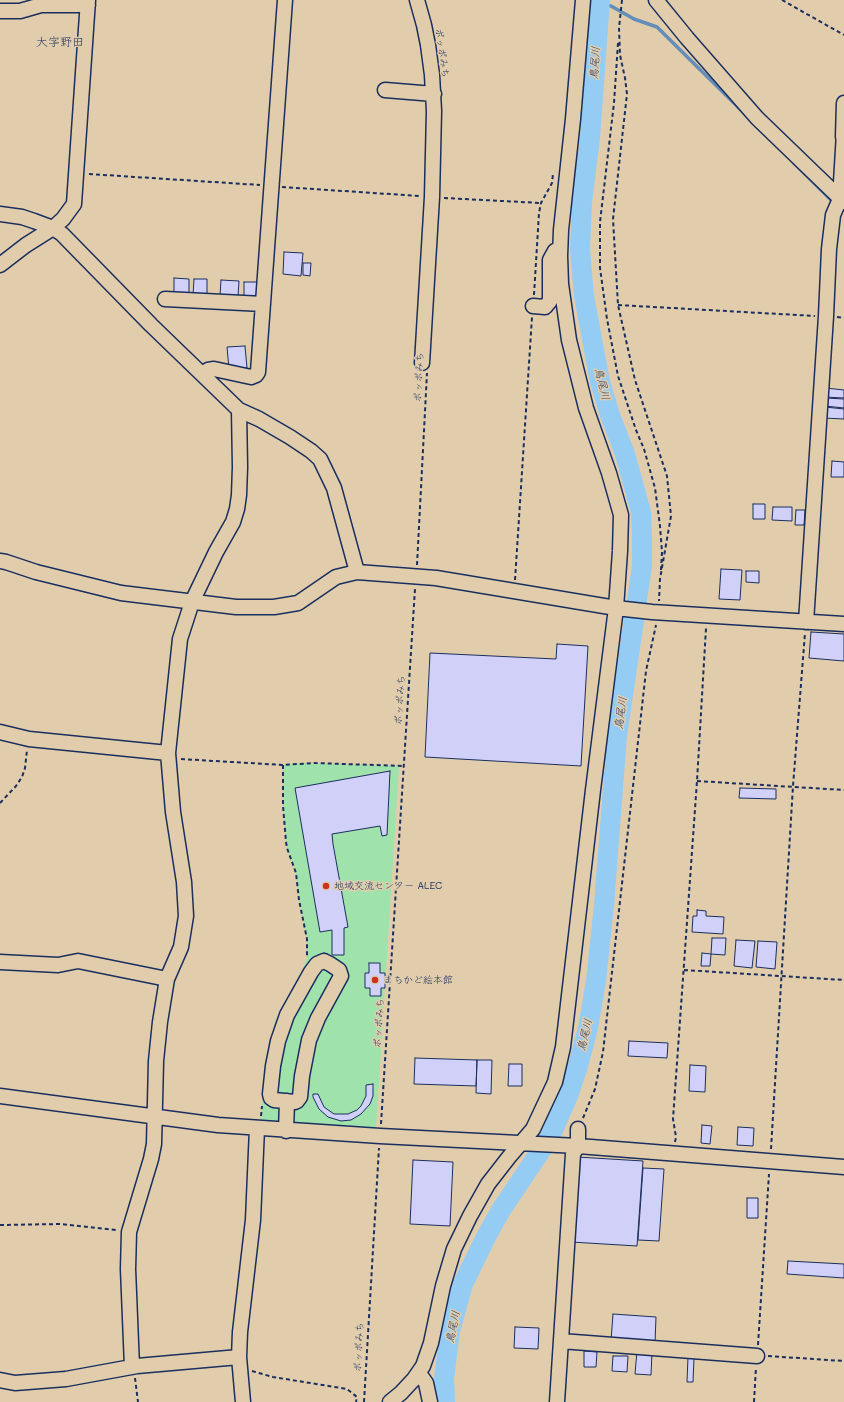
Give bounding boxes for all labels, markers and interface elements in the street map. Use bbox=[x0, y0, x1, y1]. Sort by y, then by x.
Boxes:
street label: ポッポみち bbox=[433, 27, 451, 79]
district label: 大字野田 bbox=[36, 35, 84, 49]
water label: 鳥尾川 bbox=[587, 46, 603, 80]
street label: ポッポみち bbox=[412, 352, 426, 402]
water label: 鳥尾川 bbox=[592, 366, 612, 402]
street label: ポッポみち bbox=[392, 675, 408, 725]
water label: 鳥尾川 bbox=[612, 696, 630, 730]
place label: 地域交流センター ALEC bbox=[334, 880, 442, 892]
marker: 地域交流センター ALEC bbox=[321, 881, 331, 891]
place label: まちかど絵本館 bbox=[383, 974, 453, 986]
marker: まちかど絵本館 bbox=[370, 975, 380, 985]
street label: ポッポみち bbox=[371, 998, 387, 1048]
water label: 鳥尾川 bbox=[575, 1017, 595, 1053]
water label: 鳥尾川 bbox=[443, 1309, 463, 1345]
street label: ポッポみち bbox=[352, 1322, 366, 1372]

